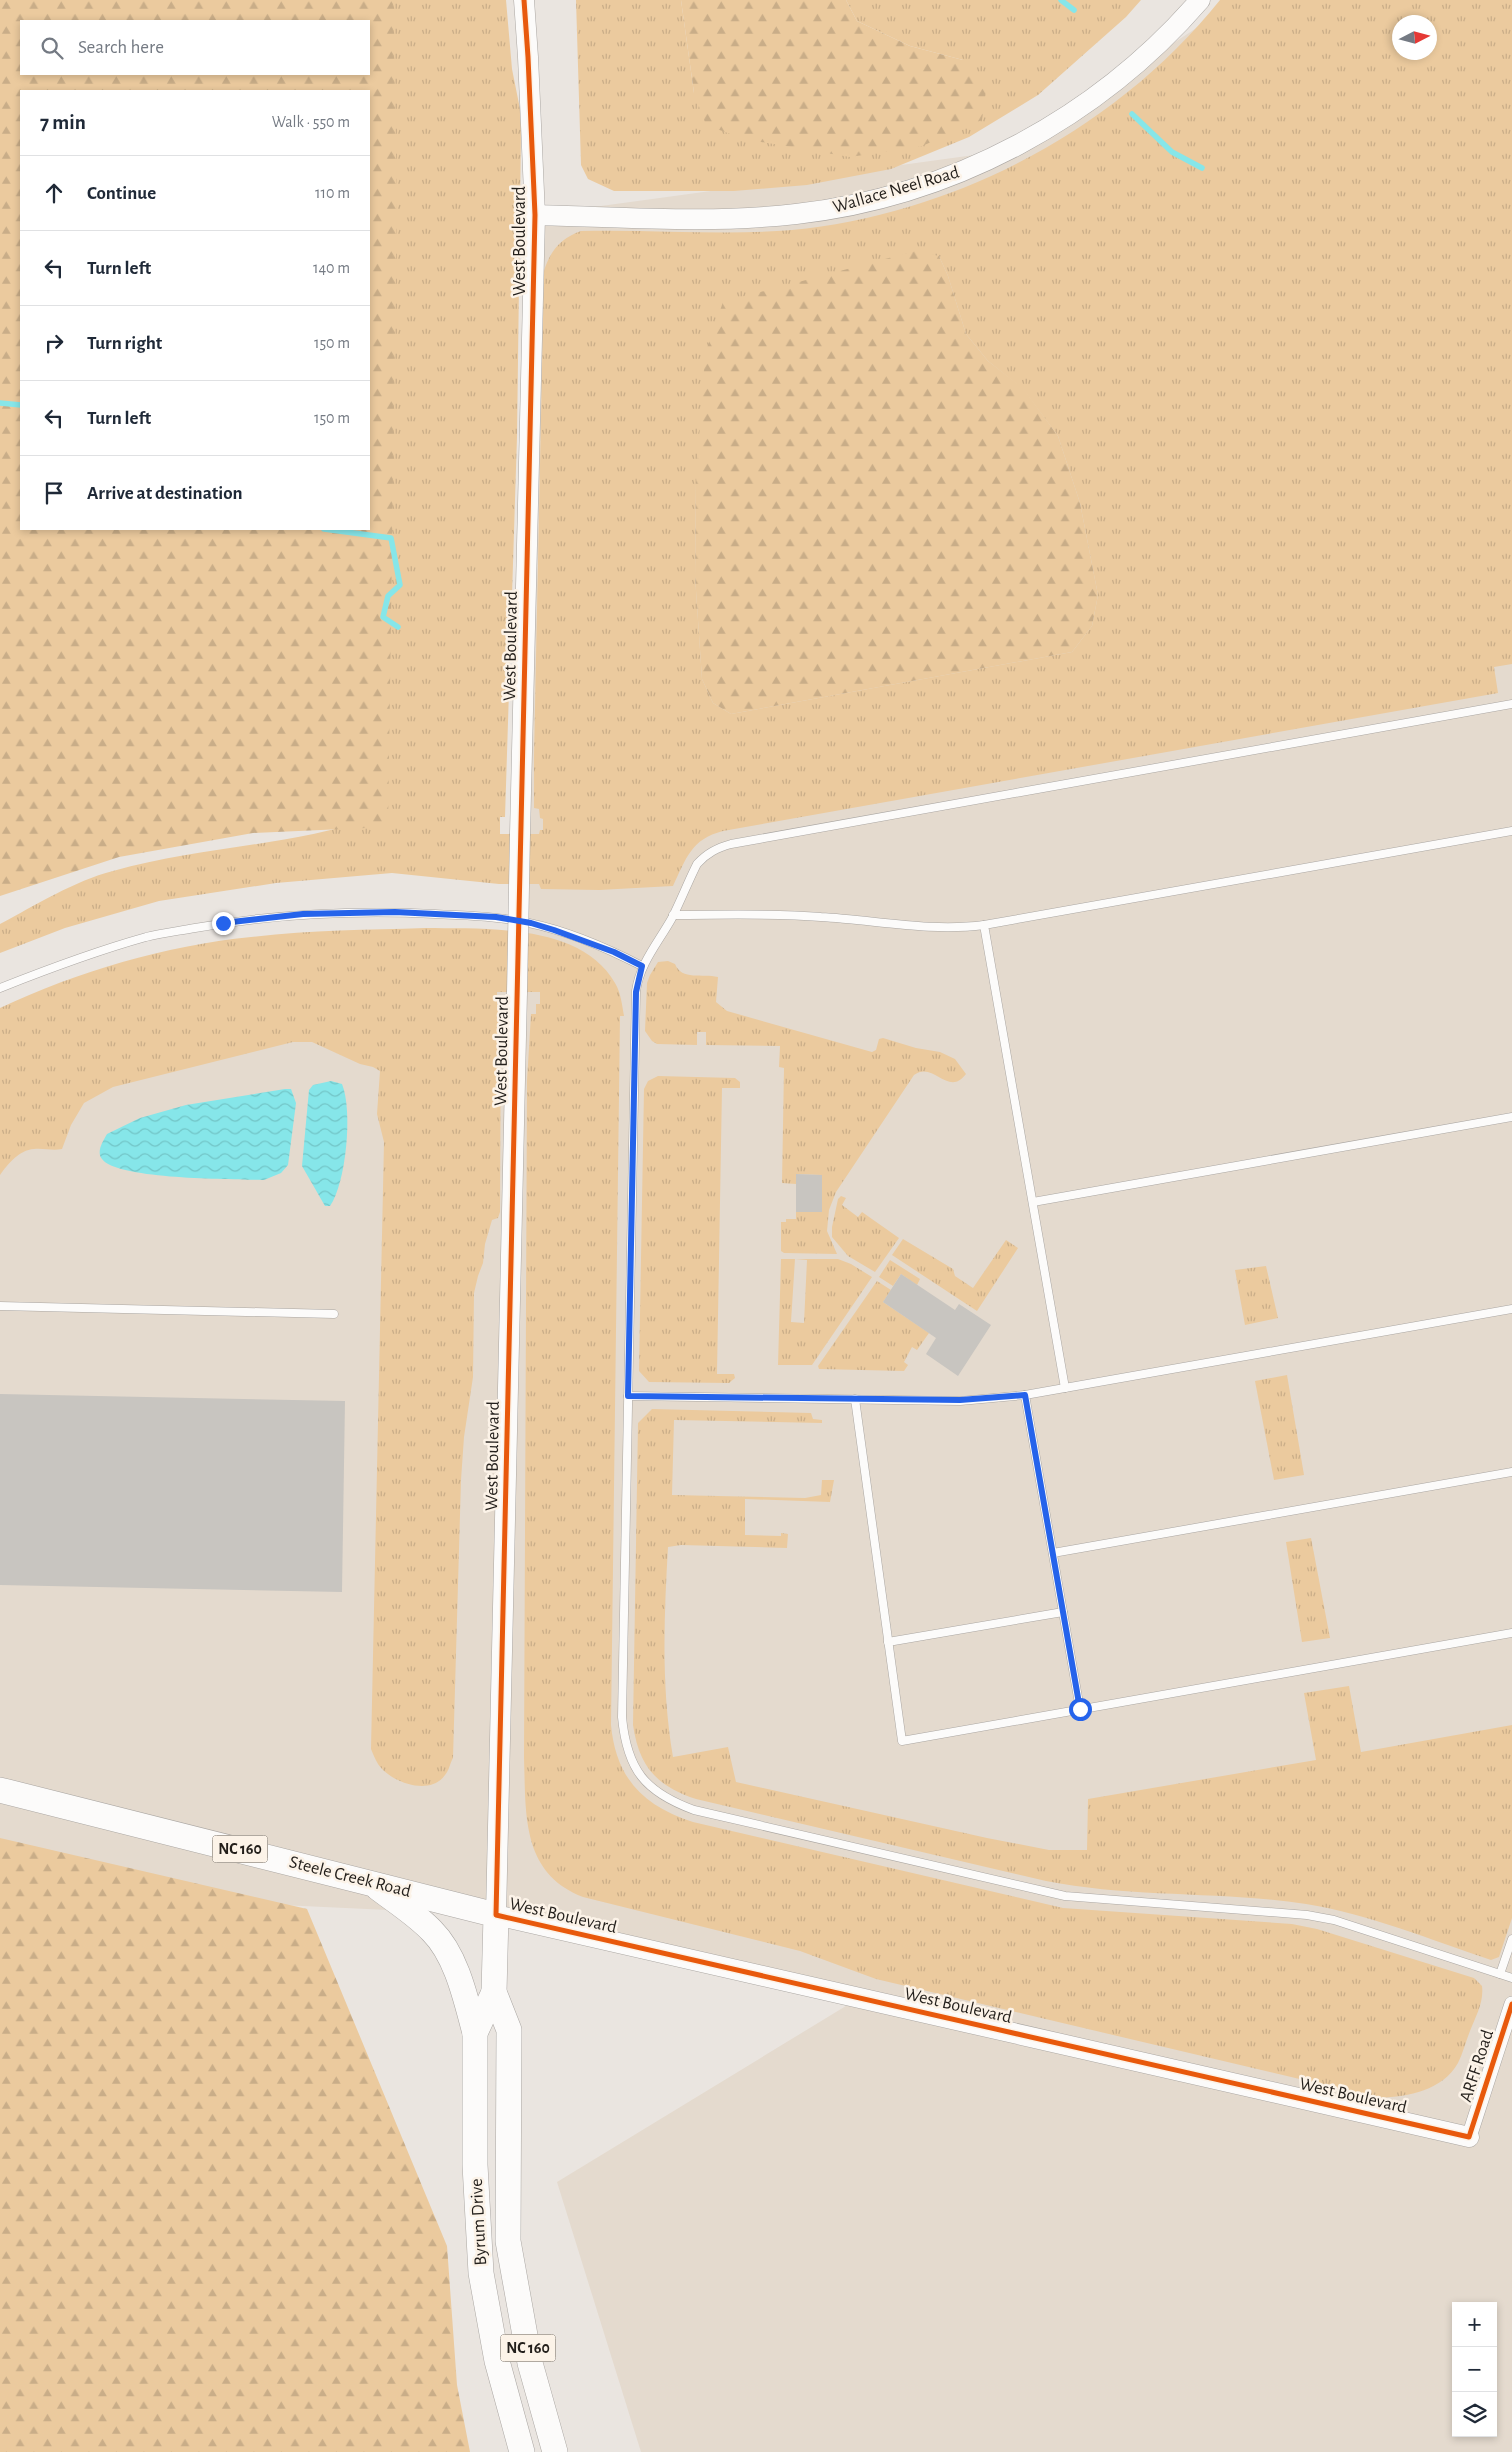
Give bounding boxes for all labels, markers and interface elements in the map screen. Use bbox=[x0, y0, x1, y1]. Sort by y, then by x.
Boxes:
north arrow bbox=[1392, 15, 1437, 60]
search box bbox=[20, 20, 370, 75]
icon: search bbox=[38, 34, 66, 62]
text: Search here bbox=[78, 38, 164, 57]
text: 7 min bbox=[40, 112, 86, 133]
text: Walk · 550 m bbox=[272, 114, 350, 130]
street label: Wallace Neel Road bbox=[831, 163, 961, 217]
icon: ahead bbox=[40, 179, 68, 207]
text: Continue bbox=[87, 184, 156, 203]
text: 110 m bbox=[315, 185, 350, 201]
street label: West Boulevard bbox=[511, 186, 529, 296]
icon: left bbox=[40, 254, 68, 282]
text: Turn left bbox=[87, 259, 151, 278]
text: 140 m bbox=[313, 260, 350, 276]
icon: right bbox=[40, 329, 68, 357]
text: Turn right bbox=[87, 334, 162, 353]
text: 150 m bbox=[314, 335, 350, 351]
icon: left bbox=[40, 404, 68, 432]
text: Turn left bbox=[87, 409, 151, 428]
text: 150 m bbox=[314, 410, 350, 426]
icon: arrive bbox=[40, 479, 68, 507]
text: Arrive at destination bbox=[87, 484, 243, 503]
street label: West Boulevard bbox=[501, 591, 521, 701]
route end bbox=[212, 912, 235, 935]
street label: West Boulevard bbox=[492, 996, 512, 1106]
street label: West Boulevard bbox=[483, 1401, 503, 1511]
route start bbox=[1069, 1698, 1092, 1721]
road number: NC 160 bbox=[212, 1836, 268, 1862]
street label: Steele Creek Road bbox=[287, 1853, 413, 1901]
street label: West Boulevard bbox=[507, 1895, 619, 1937]
street label: West Boulevard bbox=[902, 1985, 1014, 2027]
street label: ARFF Road bbox=[1457, 2028, 1497, 2104]
street label: West Boulevard bbox=[1297, 2075, 1409, 2117]
street label: Byrum Drive bbox=[468, 2178, 490, 2266]
map controls bbox=[1452, 2302, 1497, 2437]
button: + bbox=[1452, 2302, 1497, 2347]
road number: NC 160 bbox=[500, 2334, 556, 2362]
button: − bbox=[1452, 2347, 1497, 2392]
button: layers bbox=[1452, 2392, 1497, 2437]

